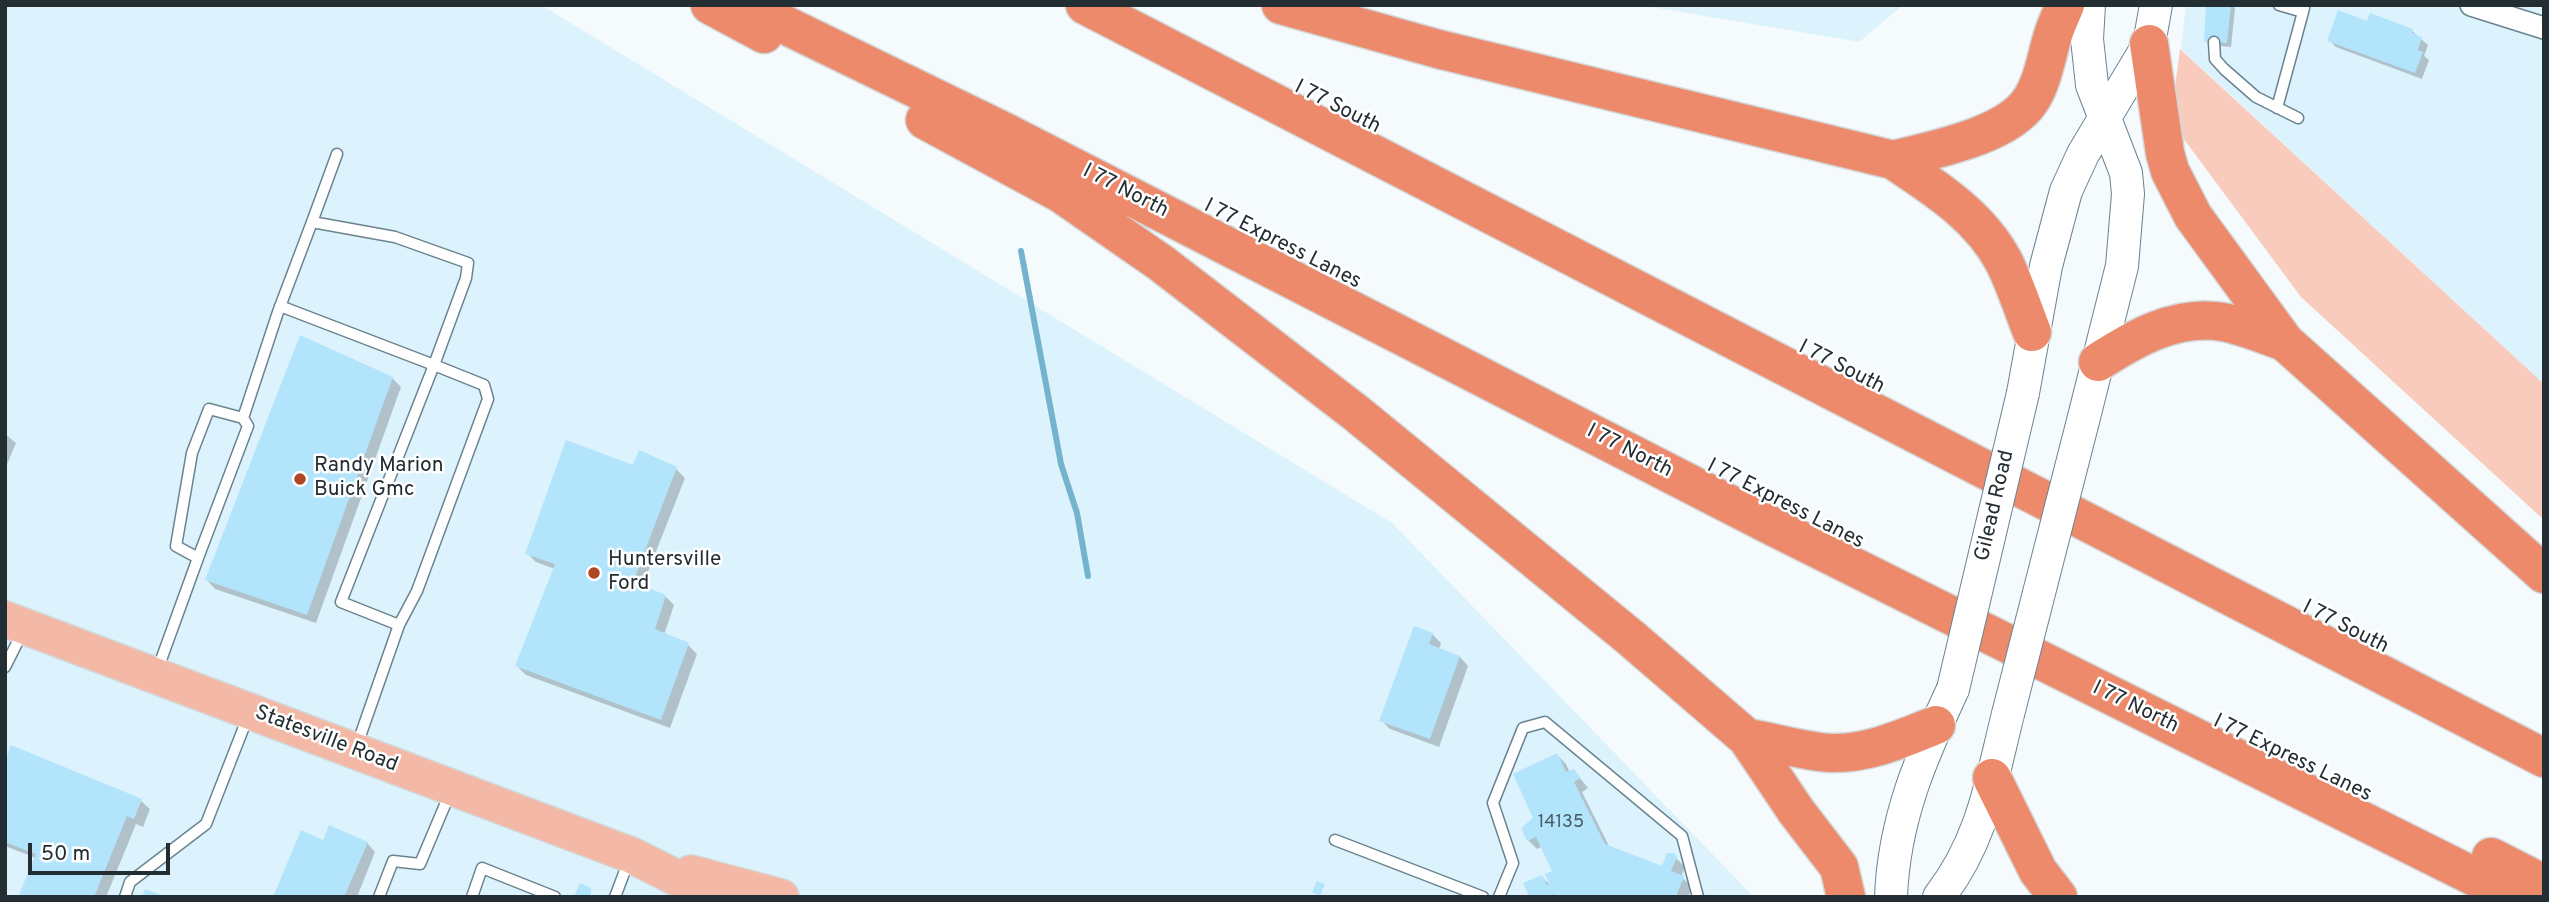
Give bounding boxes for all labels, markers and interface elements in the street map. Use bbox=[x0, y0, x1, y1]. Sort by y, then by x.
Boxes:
street label: I 77 South bbox=[1290, 76, 1384, 140]
street label: I 77 North bbox=[1078, 160, 1172, 224]
street label: I 77 Express Lanes bbox=[1199, 194, 1365, 296]
street label: I 77 South bbox=[1794, 336, 1888, 400]
street label: I 77 North bbox=[1582, 420, 1676, 484]
street label: Gilead Road bbox=[1971, 448, 2021, 564]
place label: Randy Marion Buick Gmc bbox=[314, 454, 443, 504]
street label: I 77 Express Lanes bbox=[1702, 454, 1868, 556]
marker: Randy Marion Buick Gmc bbox=[292, 471, 308, 487]
place label: Huntersville Ford bbox=[608, 548, 721, 598]
marker: Huntersville Ford bbox=[586, 565, 602, 581]
street label: I 77 South bbox=[2298, 596, 2392, 660]
street label: I 77 North bbox=[2088, 676, 2182, 740]
street label: Statesville Road bbox=[251, 701, 401, 779]
street label: I 77 Express Lanes bbox=[2209, 710, 2375, 808]
house number: 14135 bbox=[1538, 812, 1584, 834]
scale bar bbox=[32, 828, 173, 872]
text: 50 m bbox=[41, 841, 90, 868]

